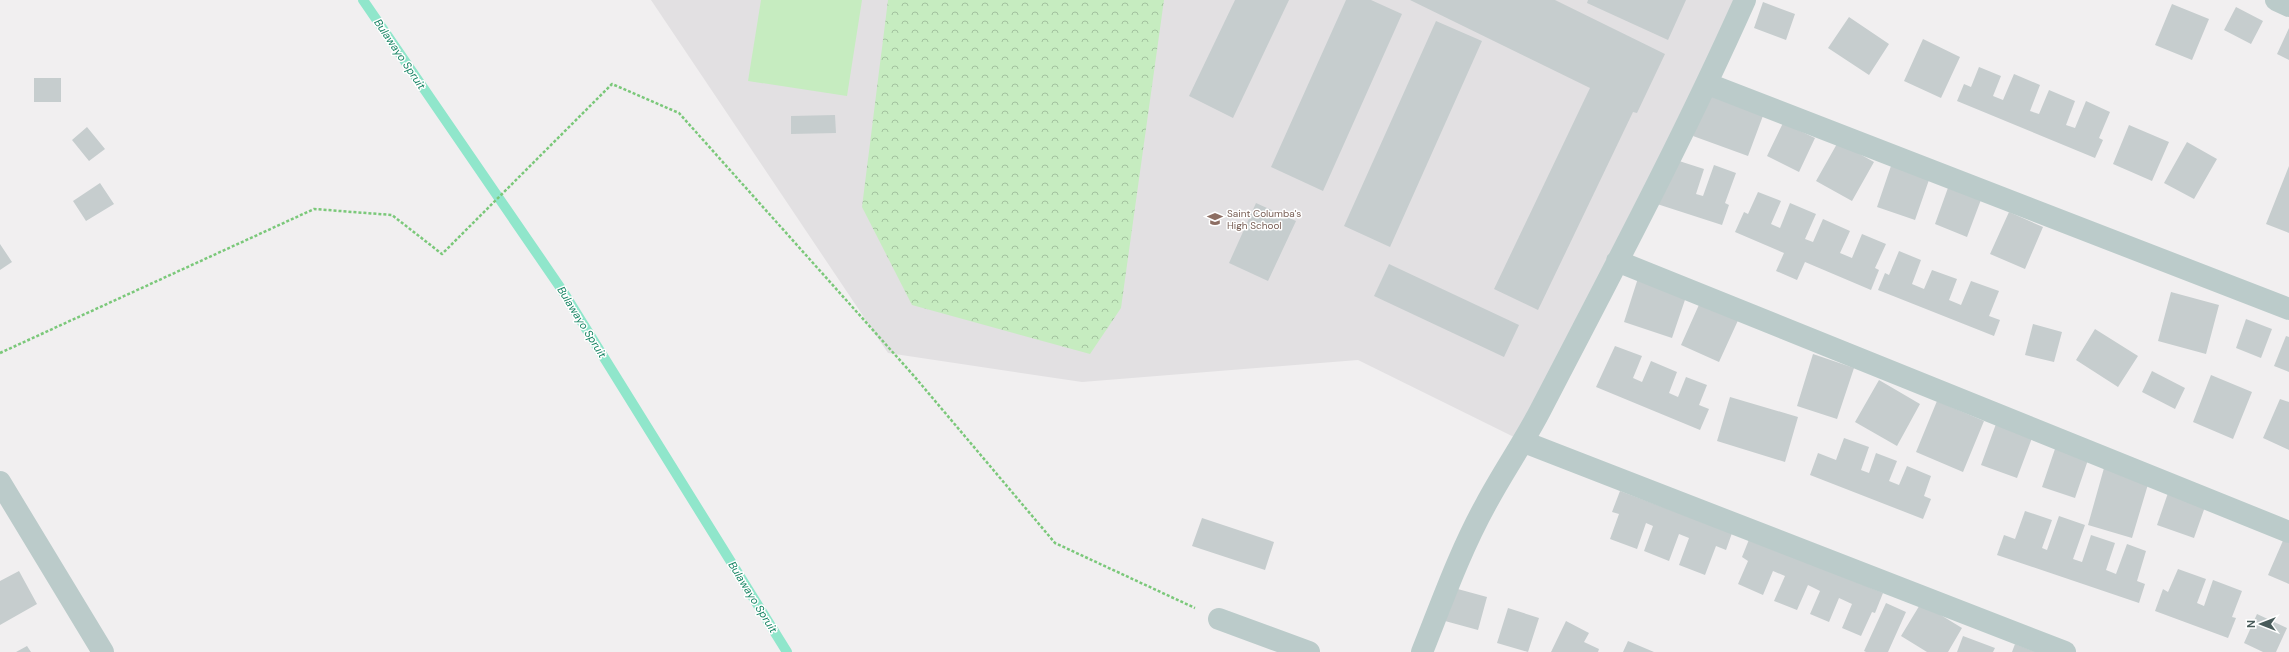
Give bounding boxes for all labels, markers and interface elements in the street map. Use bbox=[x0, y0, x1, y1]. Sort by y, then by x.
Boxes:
water label: Bulawayo Spruit bbox=[371, 16, 429, 92]
place label: Saint Columba's High School bbox=[1227, 207, 1301, 232]
school or university icon: Saint Columba's High School bbox=[1206, 210, 1224, 228]
water label: Bulawayo Spruit bbox=[554, 284, 610, 361]
water label: Bulawayo Spruit bbox=[725, 559, 781, 636]
north arrow bbox=[2241, 604, 2281, 644]
text: N bbox=[2244, 620, 2258, 628]

